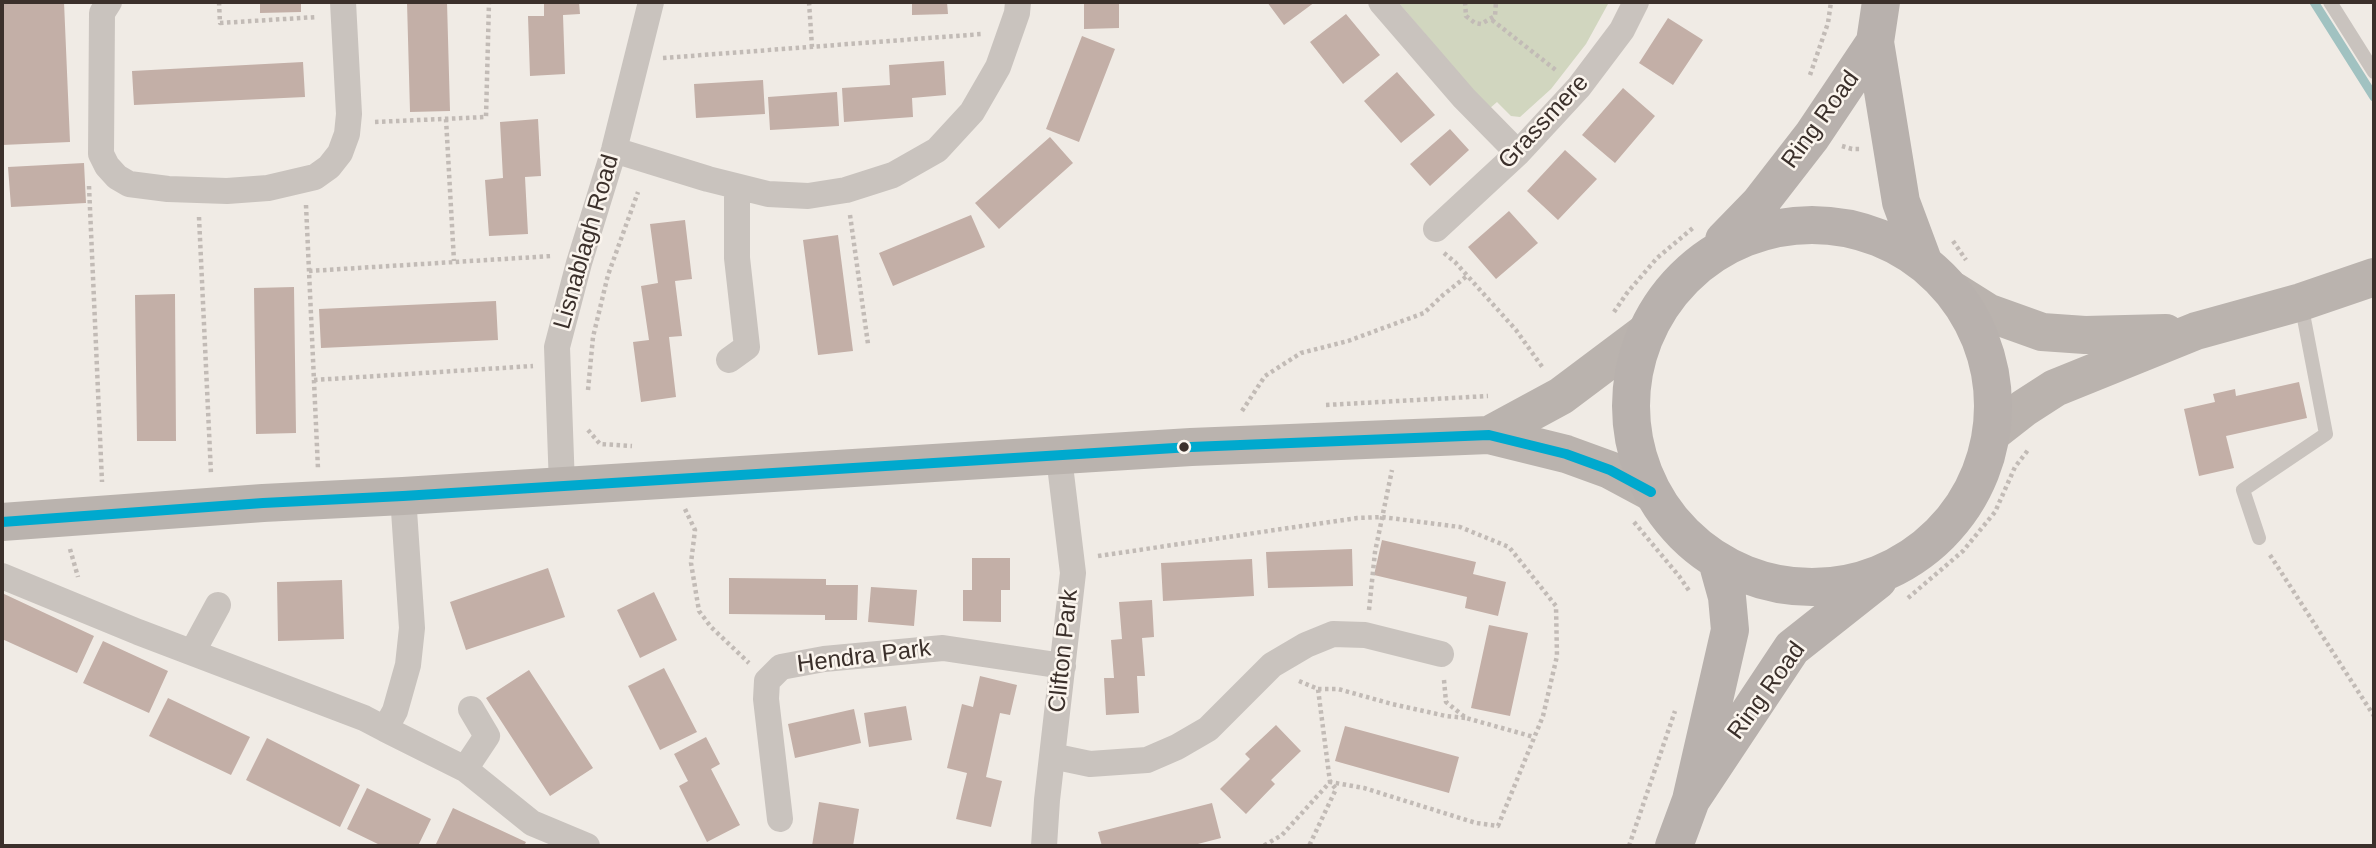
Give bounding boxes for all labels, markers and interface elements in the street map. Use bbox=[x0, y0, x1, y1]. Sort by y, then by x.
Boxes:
street label: Ring Road bbox=[1776, 66, 1866, 174]
street label: Grassmere bbox=[1493, 69, 1595, 175]
street label: Lisnablagh Road bbox=[548, 151, 626, 333]
unlabelled marker bbox=[1177, 440, 1191, 454]
street label: Clifton Park bbox=[1043, 588, 1085, 714]
street label: Hendra Park bbox=[795, 634, 933, 680]
street label: Ring Road bbox=[1722, 637, 1812, 745]

